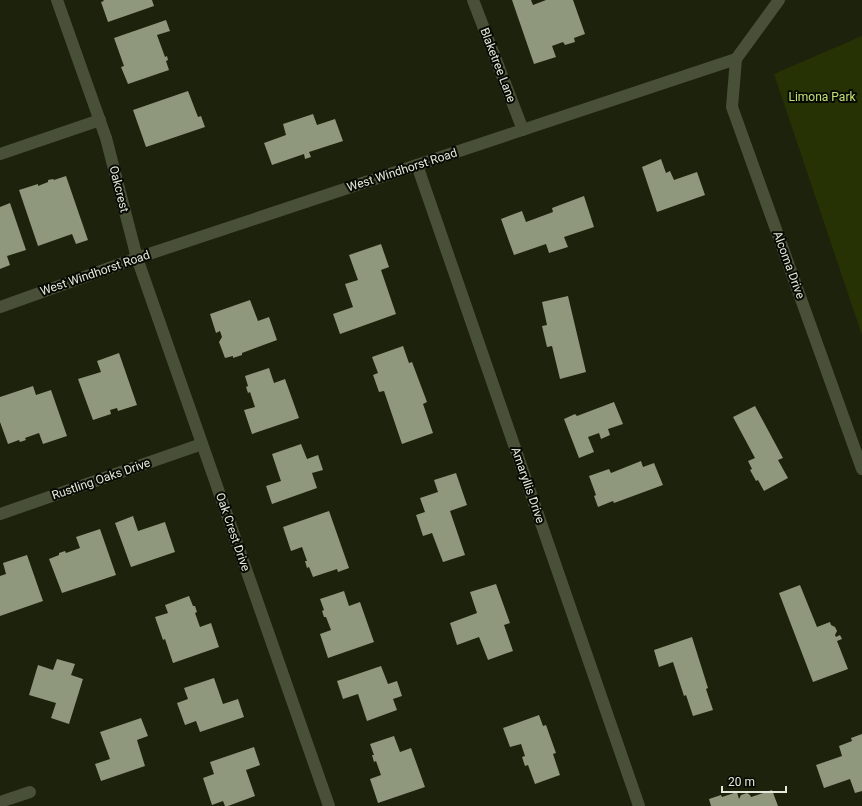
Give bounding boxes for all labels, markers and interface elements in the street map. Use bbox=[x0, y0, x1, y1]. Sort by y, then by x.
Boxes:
street label: Blaketree Lane bbox=[477, 26, 519, 104]
park label: Limona Park bbox=[788, 90, 856, 104]
street label: West Windhorst Road bbox=[345, 146, 459, 194]
street label: Oakcrest bbox=[106, 164, 132, 214]
street label: Alcoma Drive bbox=[770, 229, 808, 301]
street label: West Windhorst Road bbox=[38, 248, 152, 298]
street label: Amaryllis Drive bbox=[508, 445, 548, 525]
street label: Rustling Oaks Drive bbox=[50, 456, 152, 502]
street label: Oak Crest Drive bbox=[213, 491, 253, 573]
scale bar bbox=[722, 768, 786, 794]
text: 20 m bbox=[728, 775, 755, 789]

